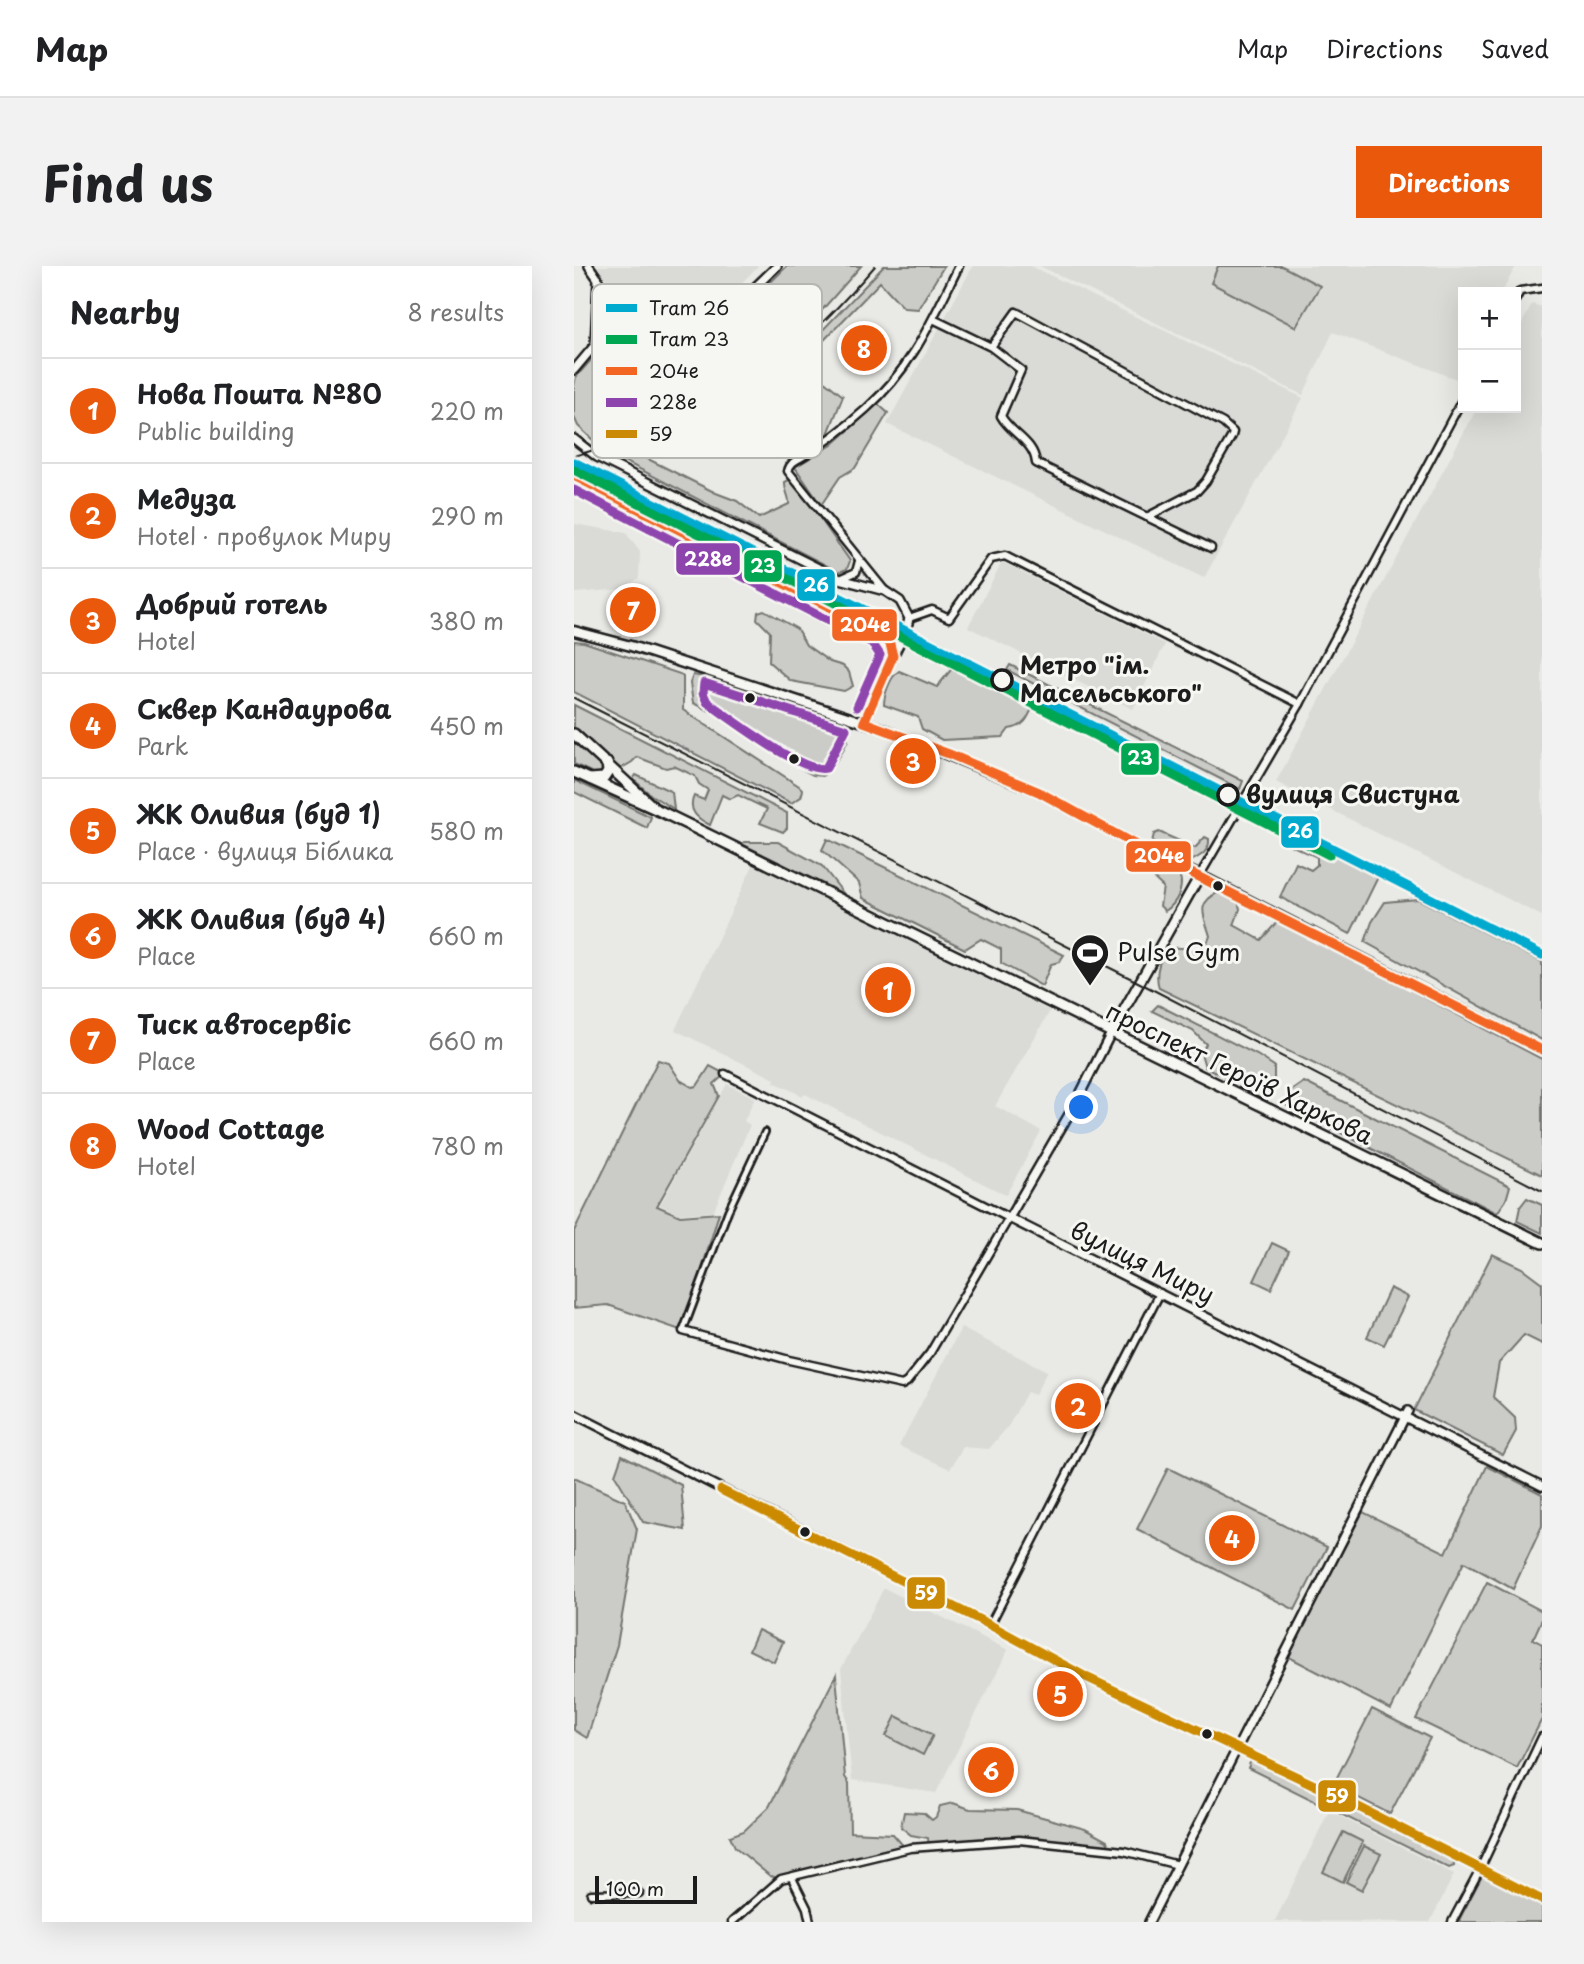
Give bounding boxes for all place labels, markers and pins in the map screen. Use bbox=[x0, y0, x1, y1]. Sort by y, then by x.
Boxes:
pin: 8 bbox=[841, 322, 887, 374]
pin: 7 bbox=[610, 584, 656, 636]
place label: Метро "ім. Масельського" bbox=[1020, 646, 1202, 710]
marker: Метро "ім. Масельського" bbox=[991, 669, 1013, 691]
unlabelled marker bbox=[743, 691, 757, 705]
pin: 3 bbox=[890, 735, 936, 787]
unlabelled marker bbox=[787, 752, 801, 766]
place label: вулиця Свистуна bbox=[1246, 775, 1460, 811]
marker: вулиця Свистуна bbox=[1217, 784, 1239, 806]
unlabelled marker bbox=[1211, 879, 1225, 893]
sports icon: Pulse Gym bbox=[1069, 932, 1111, 987]
place label: Pulse Gym bbox=[1117, 933, 1240, 969]
pin: 1 bbox=[865, 964, 911, 1016]
pin: 2 bbox=[1055, 1380, 1101, 1432]
pin: 4 bbox=[1209, 1512, 1255, 1564]
unlabelled marker bbox=[798, 1525, 812, 1539]
pin: 5 bbox=[1037, 1668, 1083, 1720]
unlabelled marker bbox=[1200, 1727, 1214, 1741]
pin: 6 bbox=[968, 1744, 1014, 1796]

